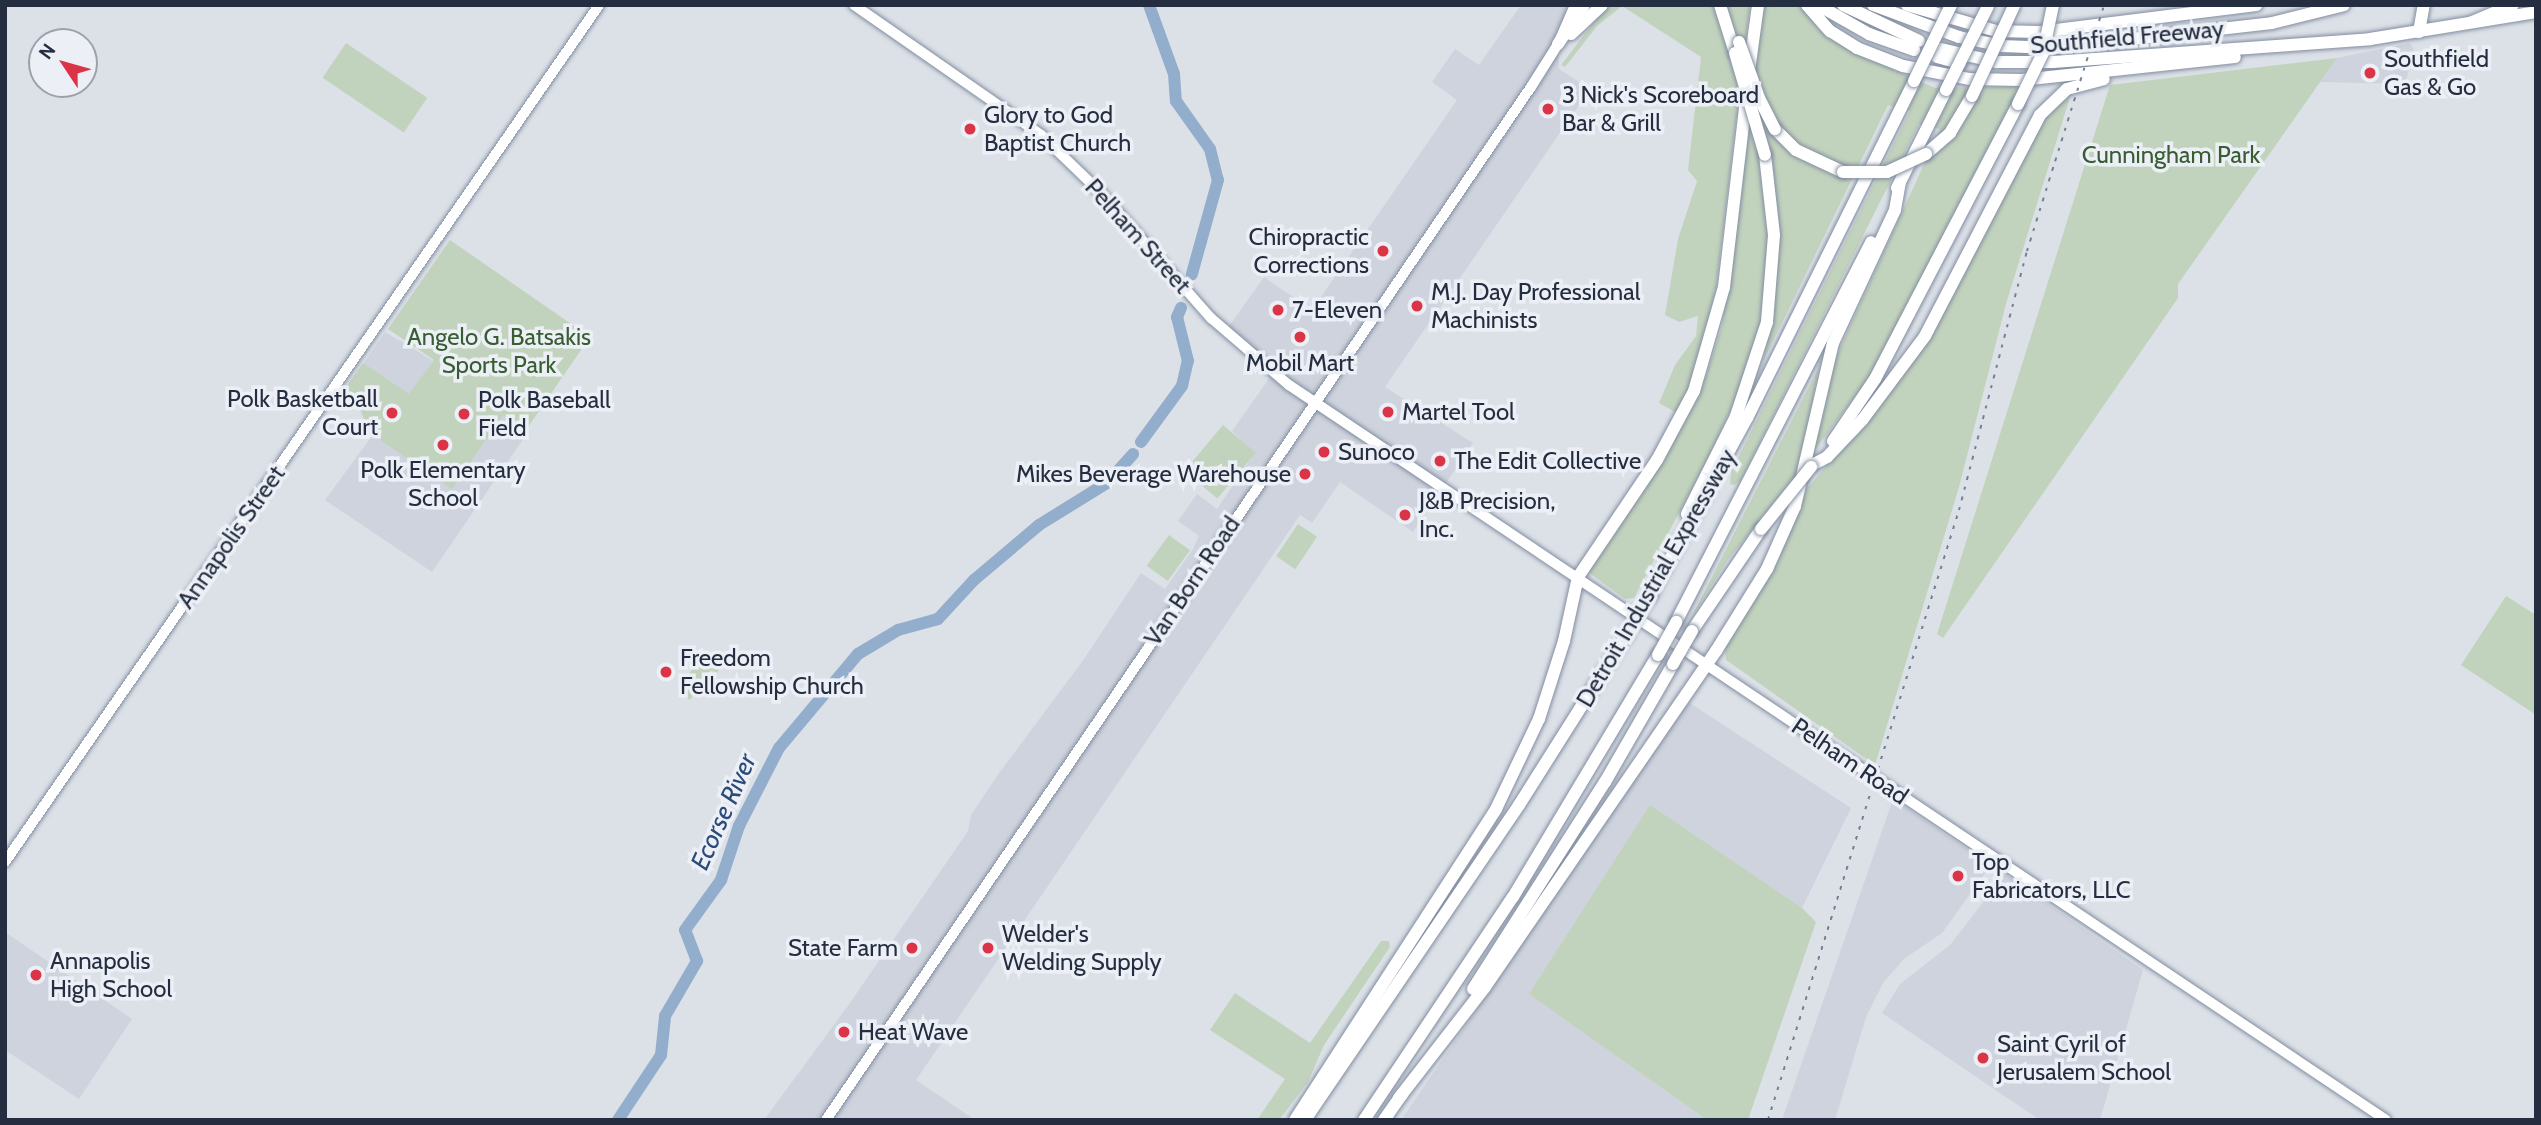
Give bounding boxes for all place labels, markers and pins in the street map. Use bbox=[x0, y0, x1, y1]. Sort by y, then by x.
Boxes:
place label: Southfield Gas & Go bbox=[2384, 45, 2489, 101]
marker: Southfield Gas & Go bbox=[2362, 65, 2378, 81]
place label: 3 Nick's Scoreboard Bar & Grill bbox=[1562, 81, 1759, 137]
place label: Glory to God Baptist Church bbox=[984, 101, 1131, 157]
marker: 3 Nick's Scoreboard Bar & Grill bbox=[1540, 101, 1556, 117]
marker: Glory to God Baptist Church bbox=[962, 121, 978, 137]
place label: Chiropractic Corrections bbox=[1248, 223, 1369, 279]
marker: Chiropractic Corrections bbox=[1375, 243, 1391, 259]
place label: M.J. Day Professional Machinists bbox=[1431, 278, 1640, 334]
place label: 7-Eleven bbox=[1292, 296, 1382, 324]
marker: M.J. Day Professional Machinists bbox=[1409, 298, 1425, 314]
marker: 7-Eleven bbox=[1270, 302, 1286, 318]
marker: Mobil Mart bbox=[1292, 329, 1308, 345]
place label: Mobil Mart bbox=[1246, 349, 1354, 377]
place label: Polk Basketball Court bbox=[227, 385, 378, 441]
place label: Polk Baseball Field bbox=[478, 386, 611, 442]
place label: Martel Tool bbox=[1402, 398, 1515, 426]
marker: Martel Tool bbox=[1380, 404, 1396, 420]
marker: Polk Basketball Court bbox=[384, 405, 400, 421]
marker: Polk Baseball Field bbox=[456, 406, 472, 422]
marker: Polk Elementary School bbox=[435, 437, 451, 453]
place label: Sunoco bbox=[1338, 438, 1415, 466]
marker: Sunoco bbox=[1316, 444, 1332, 460]
place label: The Edit Collective bbox=[1454, 447, 1641, 475]
marker: The Edit Collective bbox=[1432, 453, 1448, 469]
place label: Polk Elementary School bbox=[360, 456, 526, 512]
place label: Mikes Beverage Warehouse bbox=[1016, 460, 1291, 488]
marker: Mikes Beverage Warehouse bbox=[1297, 466, 1313, 482]
place label: J&B Precision, Inc. bbox=[1419, 487, 1555, 543]
marker: J&B Precision, Inc. bbox=[1397, 507, 1413, 523]
place label: Freedom Fellowship Church bbox=[680, 644, 864, 700]
marker: Freedom Fellowship Church bbox=[658, 664, 674, 680]
place label: Top Fabricators, LLC bbox=[1972, 848, 2130, 904]
marker: Top Fabricators, LLC bbox=[1950, 868, 1966, 884]
place label: Welder's Welding Supply bbox=[1002, 920, 1162, 976]
place label: State Farm bbox=[788, 934, 898, 962]
marker: State Farm bbox=[904, 940, 920, 956]
marker: Welder's Welding Supply bbox=[980, 940, 996, 956]
place label: Annapolis High School bbox=[50, 947, 172, 1003]
marker: Annapolis High School bbox=[28, 967, 44, 983]
place label: Heat Wave bbox=[858, 1018, 968, 1046]
marker: Heat Wave bbox=[836, 1024, 852, 1040]
place label: Saint Cyril of Jerusalem School bbox=[1997, 1030, 2171, 1086]
marker: Saint Cyril of Jerusalem School bbox=[1975, 1050, 1991, 1066]

